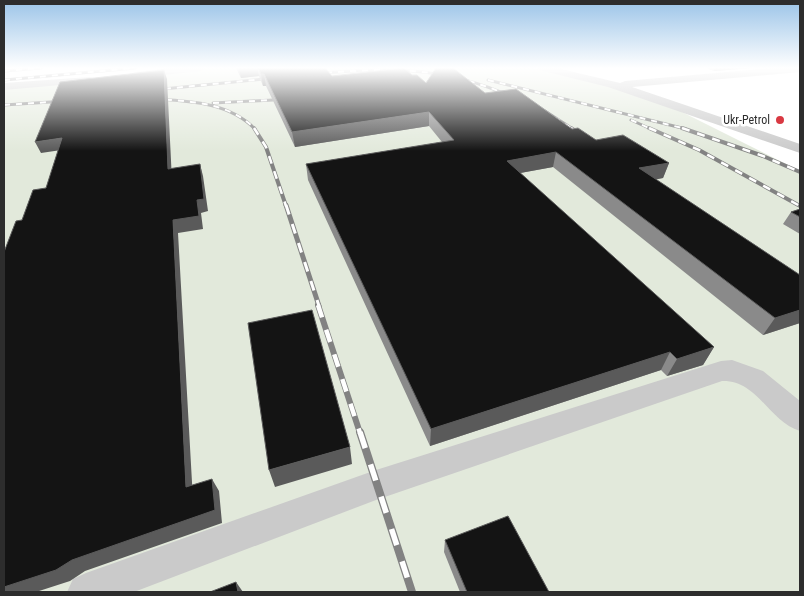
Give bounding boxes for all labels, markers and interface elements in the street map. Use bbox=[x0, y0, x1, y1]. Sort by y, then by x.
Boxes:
place label: Ukr-Petrol bbox=[723, 113, 770, 127]
marker: Ukr-Petrol bbox=[774, 114, 786, 126]

